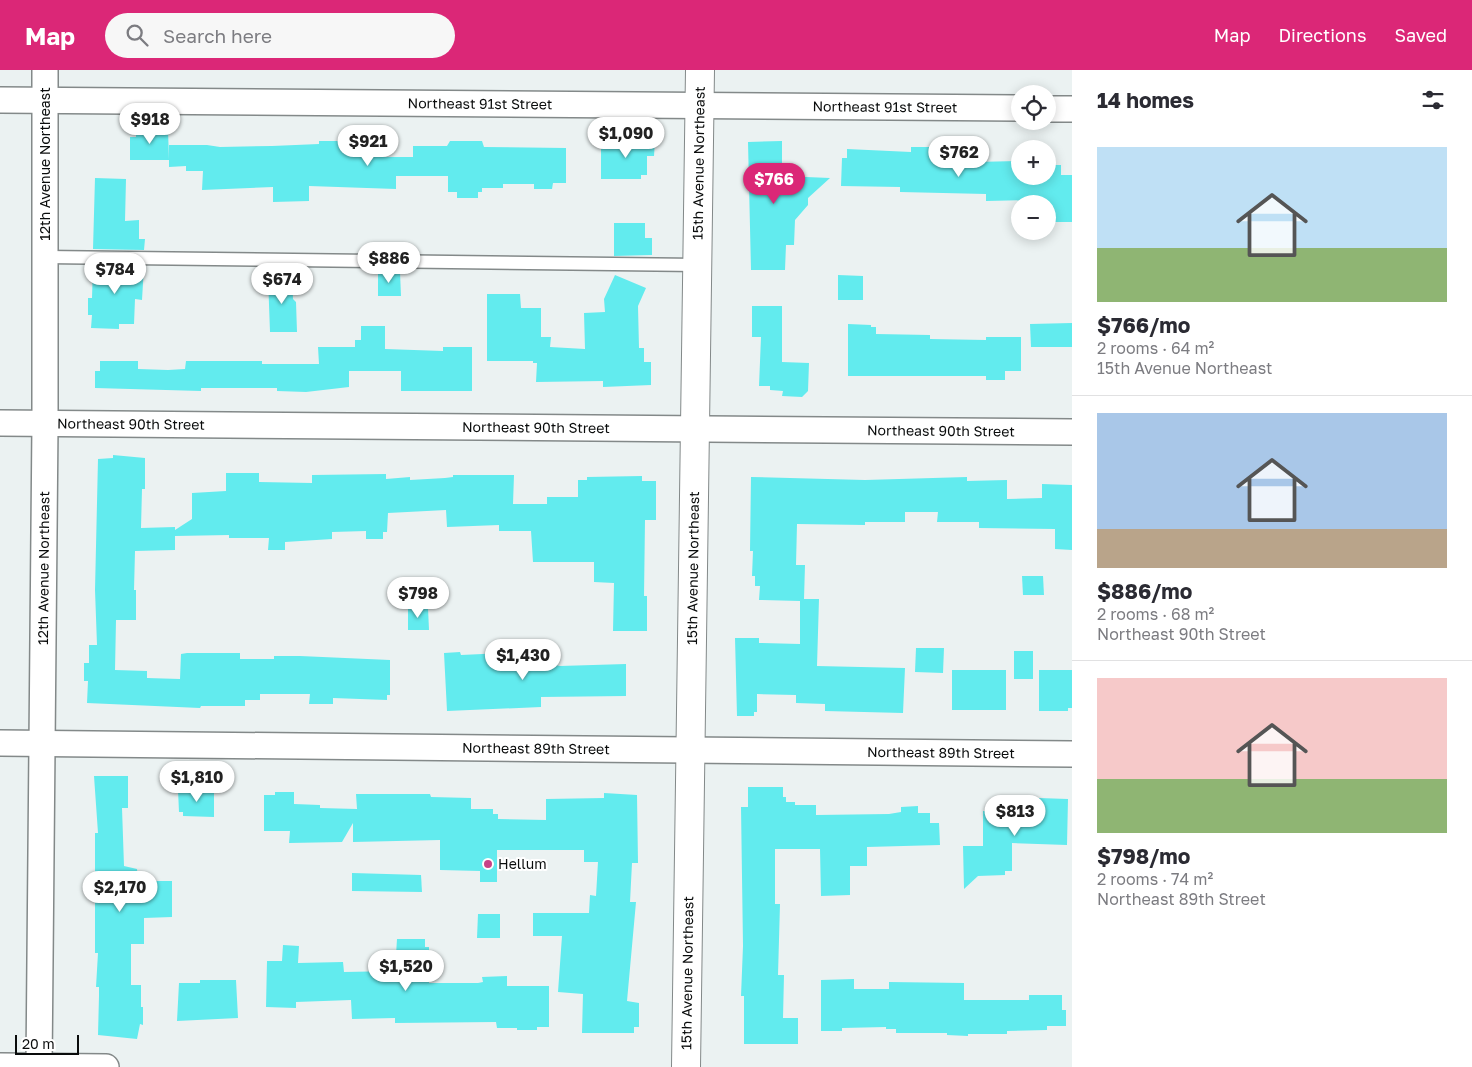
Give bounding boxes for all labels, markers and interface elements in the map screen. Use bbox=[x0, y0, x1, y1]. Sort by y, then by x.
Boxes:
search box bbox=[105, 13, 455, 58]
text: Map bbox=[25, 21, 75, 50]
icon: search bbox=[123, 21, 151, 49]
text: Search here bbox=[163, 24, 272, 47]
text: Map bbox=[1214, 24, 1250, 46]
text: Directions bbox=[1278, 24, 1366, 46]
text: Saved bbox=[1394, 24, 1447, 46]
map controls bbox=[1011, 85, 1056, 240]
button: locate bbox=[1011, 85, 1056, 130]
street label: 15th Avenue Northeast bbox=[689, 86, 708, 240]
icon: filters bbox=[1419, 86, 1447, 114]
street label: 12th Avenue Northeast bbox=[36, 87, 53, 241]
text: 14 homes bbox=[1097, 87, 1194, 113]
street label: Northeast 91st Street bbox=[407, 94, 553, 112]
street label: Northeast 91st Street bbox=[812, 97, 957, 116]
pin: $918 bbox=[120, 102, 180, 145]
text: $918 bbox=[130, 109, 170, 129]
pin: $1,090 bbox=[585, 116, 667, 159]
text: $1,090 bbox=[598, 123, 654, 143]
pin: $921 bbox=[338, 124, 398, 167]
text: $921 bbox=[349, 131, 387, 151]
pin: $762 bbox=[929, 136, 989, 178]
button: + bbox=[1011, 140, 1056, 185]
text: $762 bbox=[939, 142, 979, 162]
pin: $766 bbox=[744, 162, 804, 205]
text: $766 bbox=[754, 169, 794, 189]
icon: home bbox=[1227, 180, 1317, 270]
button: − bbox=[1011, 195, 1056, 240]
pin: $886 bbox=[359, 242, 419, 284]
text: $886 bbox=[368, 248, 410, 268]
pin: $784 bbox=[85, 252, 145, 295]
text: $784 bbox=[95, 259, 135, 279]
pin: $674 bbox=[252, 262, 312, 305]
text: $674 bbox=[262, 269, 302, 289]
text: $766/mo bbox=[1097, 312, 1190, 338]
text: 2 rooms · 64 m² bbox=[1097, 338, 1214, 358]
text: 15th Avenue Northeast bbox=[1097, 358, 1273, 378]
street label: Northeast 90th Street bbox=[57, 414, 205, 433]
street label: Northeast 90th Street bbox=[462, 418, 610, 436]
street label: Northeast 90th Street bbox=[867, 421, 1015, 440]
icon: home bbox=[1227, 445, 1317, 535]
street label: 12th Avenue Northeast bbox=[34, 491, 52, 645]
street label: 15th Avenue Northeast bbox=[683, 491, 702, 645]
pin: $798 bbox=[388, 576, 448, 619]
text: $886/mo bbox=[1097, 578, 1192, 604]
text: $798 bbox=[398, 583, 438, 603]
text: 2 rooms · 68 m² bbox=[1097, 604, 1214, 624]
text: Northeast 90th Street bbox=[1097, 624, 1266, 644]
pin: $1,430 bbox=[482, 638, 564, 681]
text: $1,430 bbox=[496, 645, 550, 665]
icon: home bbox=[1227, 710, 1317, 800]
street label: Northeast 89th Street bbox=[462, 739, 610, 757]
street label: Northeast 89th Street bbox=[867, 743, 1015, 761]
pin: $1,810 bbox=[156, 760, 238, 803]
text: $1,810 bbox=[171, 767, 223, 787]
pin: $813 bbox=[985, 794, 1045, 837]
text: $813 bbox=[996, 801, 1034, 821]
text: $798/mo bbox=[1097, 843, 1190, 869]
place label: Hellum bbox=[498, 855, 547, 872]
marker: Hellum bbox=[482, 858, 494, 870]
text: 2 rooms · 74 m² bbox=[1097, 869, 1213, 889]
pin: $2,170 bbox=[79, 870, 161, 913]
text: $2,170 bbox=[94, 877, 146, 897]
text: Northeast 89th Street bbox=[1097, 889, 1266, 909]
street label: 15th Avenue Northeast bbox=[677, 896, 696, 1050]
pin: $1,520 bbox=[365, 950, 447, 992]
text: $1,520 bbox=[379, 956, 433, 976]
scale bar bbox=[15, 1032, 79, 1055]
text: 20 m bbox=[22, 1035, 55, 1052]

